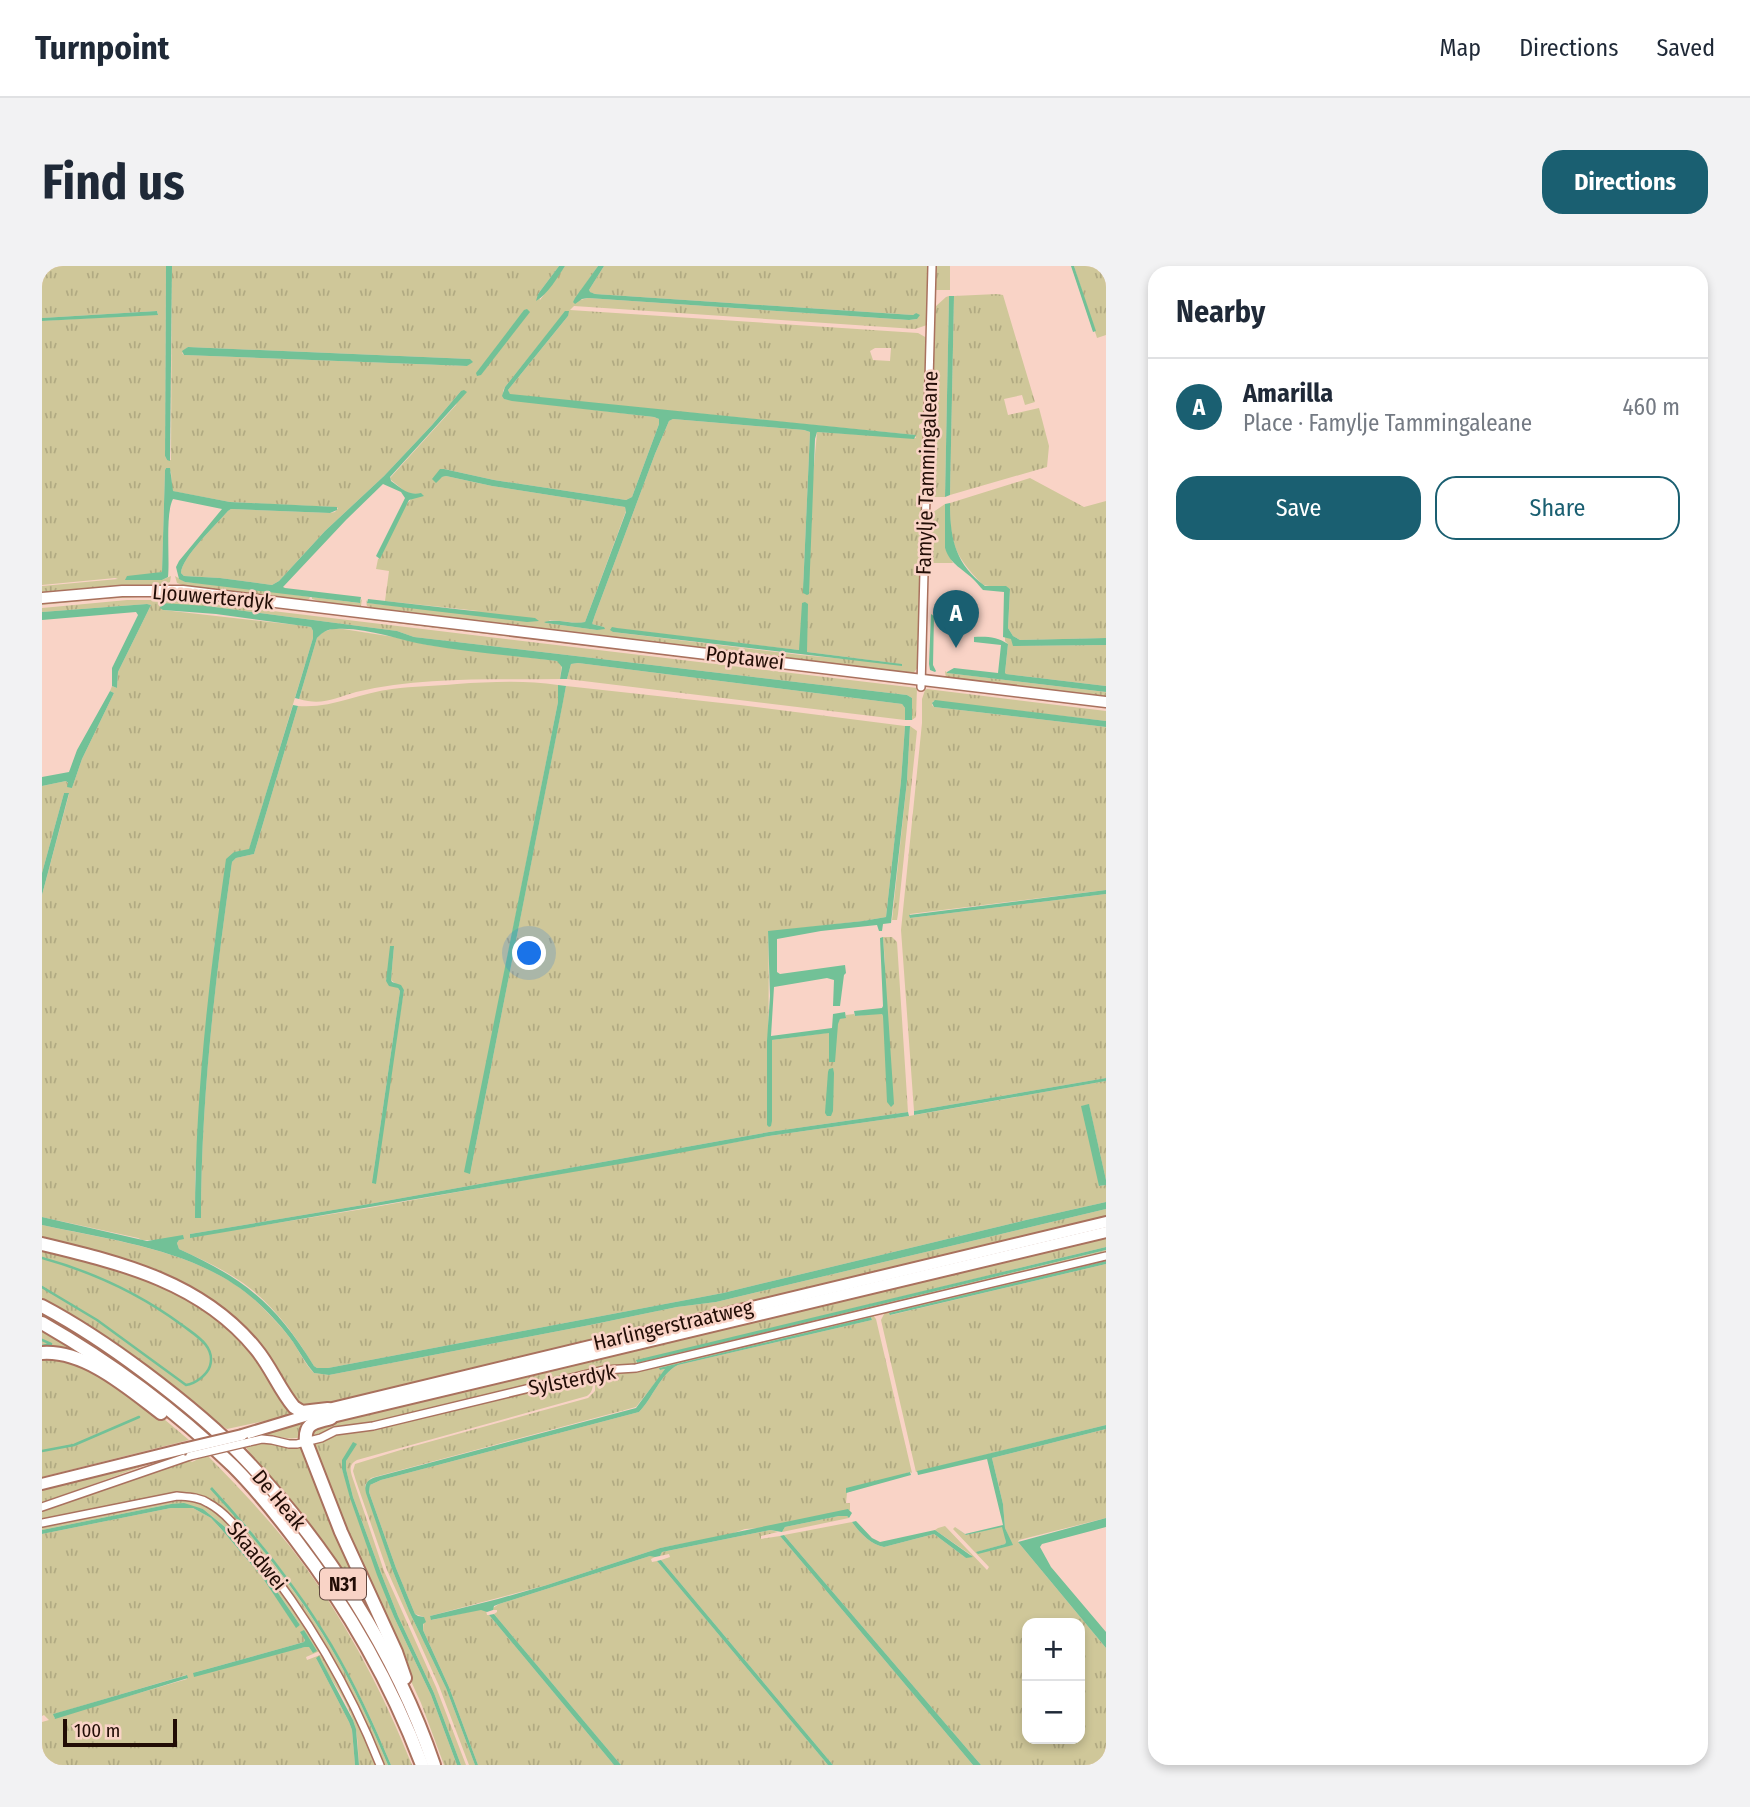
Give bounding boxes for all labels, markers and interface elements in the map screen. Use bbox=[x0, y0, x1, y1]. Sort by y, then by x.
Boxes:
text: Turnpoint bbox=[35, 28, 169, 68]
text: Map bbox=[1440, 34, 1481, 62]
text: Directions bbox=[1519, 34, 1618, 62]
text: Saved bbox=[1656, 34, 1715, 62]
button: Directions bbox=[1542, 150, 1708, 214]
text: Find us bbox=[42, 153, 185, 212]
text: Nearby bbox=[1176, 294, 1265, 330]
street label: Famylje Tammingaleane bbox=[910, 370, 944, 576]
text: Amarilla bbox=[1243, 378, 1333, 409]
text: A bbox=[1193, 393, 1205, 421]
text: 460 m bbox=[1622, 393, 1680, 421]
text: Place · Famylje Tammingaleane bbox=[1243, 409, 1532, 437]
button: Save bbox=[1176, 476, 1421, 540]
button: Share bbox=[1435, 476, 1680, 540]
street label: Ljouwerterdyk bbox=[151, 579, 275, 615]
pin: A bbox=[933, 590, 979, 648]
street label: Poptawei bbox=[704, 640, 786, 676]
your location bbox=[512, 936, 546, 970]
street label: Harlingerstraatweg bbox=[591, 1294, 755, 1356]
street label: Sylsterdyk bbox=[526, 1359, 618, 1401]
street label: De Heak bbox=[246, 1465, 312, 1536]
street label: Skaadwei bbox=[221, 1516, 293, 1596]
road number: N31 bbox=[320, 1568, 366, 1600]
map controls bbox=[1022, 1618, 1085, 1744]
button: + bbox=[1022, 1618, 1085, 1681]
button: − bbox=[1022, 1681, 1085, 1744]
scale bar bbox=[63, 1716, 177, 1748]
text: 100 m bbox=[74, 1719, 120, 1742]

